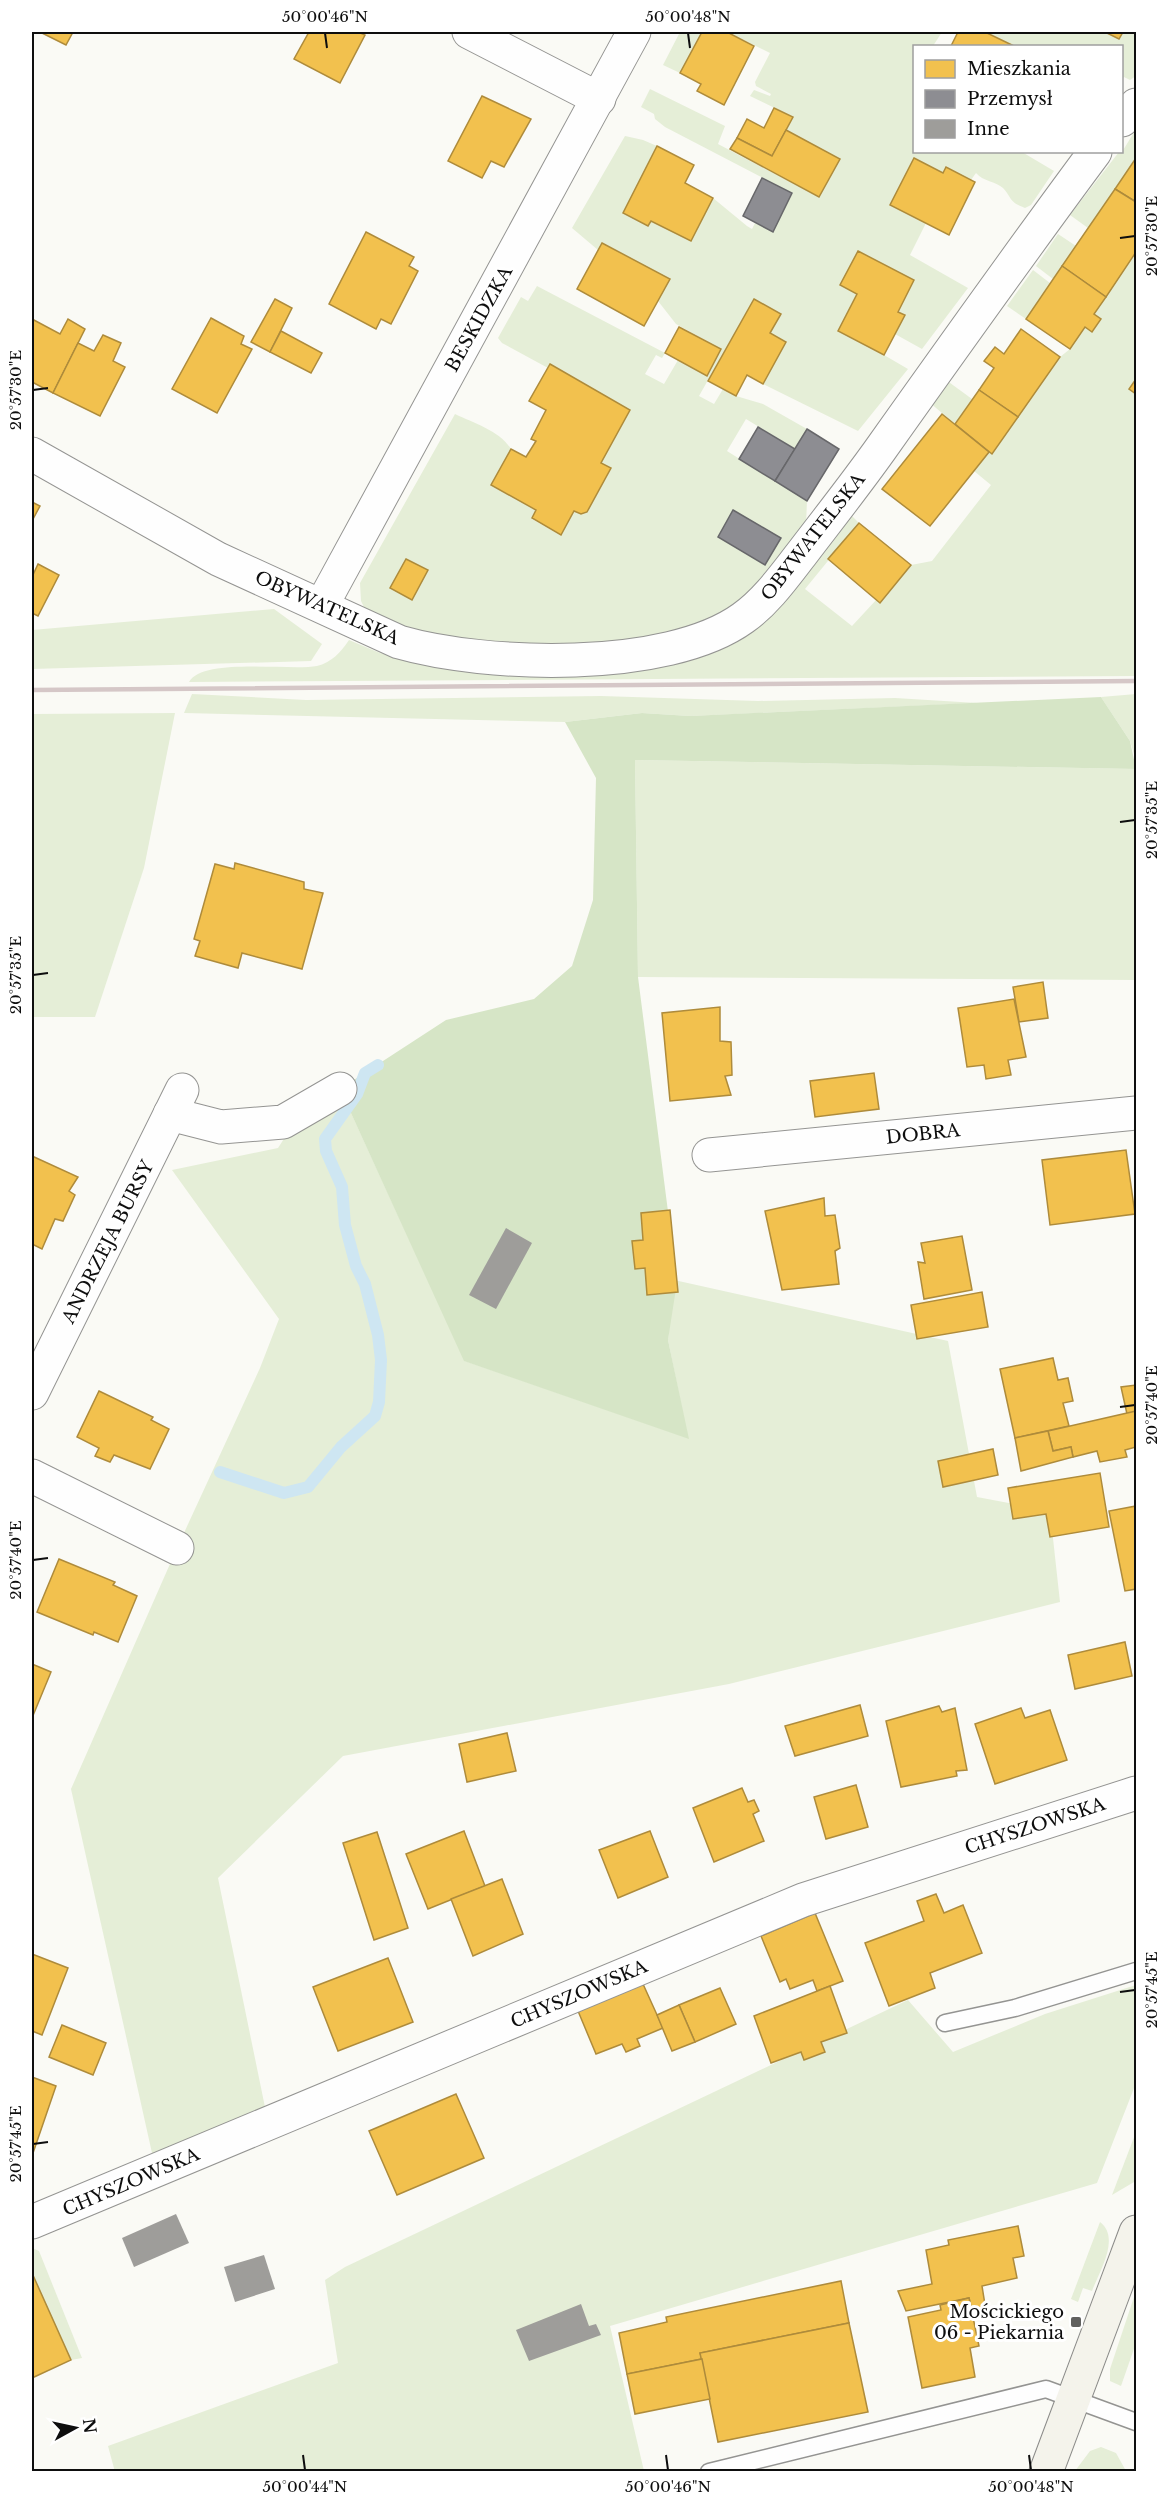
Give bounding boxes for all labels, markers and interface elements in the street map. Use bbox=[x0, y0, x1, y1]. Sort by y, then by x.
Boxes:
text: 50°00'46"N bbox=[282, 7, 368, 26]
text: 50°00'48"N bbox=[645, 7, 731, 26]
legend bbox=[913, 45, 1123, 153]
text: Mieszkania bbox=[967, 58, 1071, 80]
text: Przemysł bbox=[967, 88, 1053, 110]
text: Inne bbox=[967, 118, 1010, 140]
text: 20°57'30"E bbox=[1142, 196, 1161, 276]
street label: BESKIDZKA bbox=[441, 261, 518, 376]
text: 20°57'30"E bbox=[6, 350, 25, 430]
street label: OBYWATELSKA bbox=[756, 468, 870, 605]
street label: OBYWATELSKA bbox=[251, 566, 404, 650]
text: 20°57'35"E bbox=[1142, 781, 1161, 859]
text: 20°57'35"E bbox=[6, 936, 25, 1014]
street label: DOBRA bbox=[885, 1119, 962, 1149]
street label: ANDRZEJA BURSY bbox=[57, 1156, 159, 1328]
text: 20°57'40"E bbox=[1142, 1365, 1161, 1445]
text: 20°57'40"E bbox=[6, 1520, 25, 1600]
street label: CHYSZOWSKA bbox=[962, 1793, 1109, 1859]
text: 20°57'45"E bbox=[1142, 1951, 1161, 2029]
street label: CHYSZOWSKA bbox=[507, 1955, 652, 2033]
text: 20°57'45"E bbox=[6, 2105, 25, 2183]
street label: CHYSZOWSKA bbox=[59, 2143, 204, 2221]
place label: Mościckiego 06 - Piekarnia bbox=[934, 2301, 1064, 2344]
marker: Mościckiego 06 - Piekarnia bbox=[1069, 2315, 1083, 2329]
north arrow bbox=[45, 2398, 105, 2458]
text: N bbox=[79, 2417, 101, 2435]
text: 50°00'44"N bbox=[263, 2477, 347, 2496]
text: 50°00'46"N bbox=[625, 2477, 711, 2496]
text: 50°00'48"N bbox=[988, 2477, 1074, 2496]

